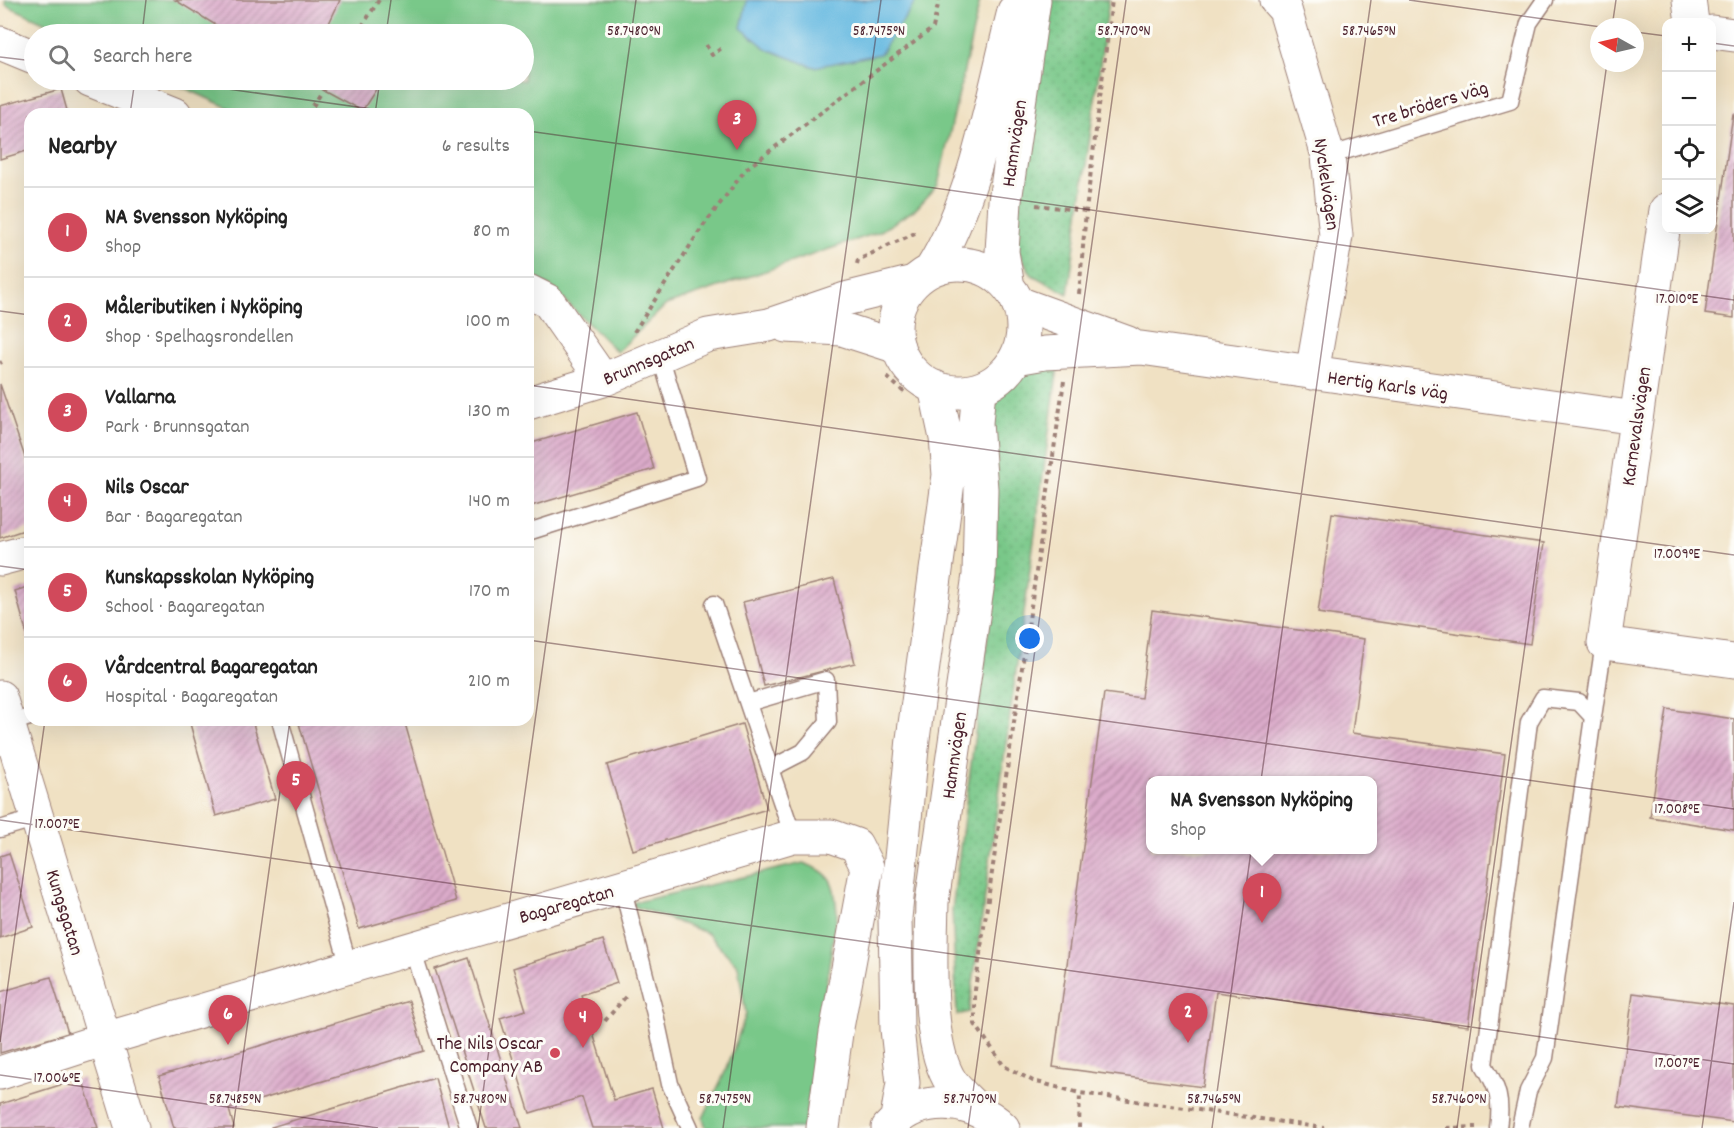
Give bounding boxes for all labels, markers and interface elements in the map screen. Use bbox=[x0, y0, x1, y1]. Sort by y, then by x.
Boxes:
north arrow bbox=[1590, 18, 1644, 72]
map controls bbox=[1662, 18, 1716, 234]
button: + bbox=[1662, 18, 1716, 72]
text: 58.7480°N bbox=[607, 21, 661, 43]
text: 58.7475°N bbox=[853, 21, 905, 43]
text: 58.7470°N bbox=[1097, 21, 1151, 43]
text: 58.7465°N bbox=[1342, 21, 1396, 43]
search box bbox=[24, 24, 534, 90]
icon: search bbox=[45, 41, 78, 74]
text: Search here bbox=[93, 42, 192, 73]
button: − bbox=[1662, 72, 1716, 126]
street label: Tre bröders väg bbox=[1370, 75, 1492, 137]
street label: Hamnvägen bbox=[996, 98, 1036, 189]
pin: 3 bbox=[718, 100, 756, 150]
button: locate bbox=[1662, 126, 1716, 180]
text: Nearby bbox=[48, 129, 116, 166]
text: 6 results bbox=[442, 133, 510, 161]
street label: Nyckelvägen bbox=[1305, 136, 1345, 232]
button: layers bbox=[1662, 180, 1716, 234]
text: NA Svensson Nyköping bbox=[105, 203, 288, 234]
text: 1 bbox=[65, 218, 70, 246]
text: 80 m bbox=[473, 218, 510, 246]
text: Shop bbox=[105, 234, 141, 262]
text: 17.010°E bbox=[1656, 289, 1699, 311]
text: Måleributiken i Nyköping bbox=[105, 293, 303, 324]
text: 2 bbox=[63, 308, 72, 336]
text: 100 m bbox=[466, 308, 510, 336]
text: Shop · Spelhagsrondellen bbox=[105, 324, 293, 352]
street label: Brunnsgatan bbox=[599, 331, 699, 395]
street label: Hertig Karls väg bbox=[1325, 365, 1450, 409]
street label: Karnevalsvägen bbox=[1616, 365, 1660, 488]
text: Vallarna bbox=[105, 383, 175, 414]
text: 3 bbox=[63, 398, 72, 426]
text: 130 m bbox=[468, 398, 510, 426]
text: Park · Brunnsgatan bbox=[105, 414, 249, 442]
text: Nils Oscar bbox=[105, 473, 189, 504]
text: 4 bbox=[63, 488, 72, 516]
text: 140 m bbox=[468, 488, 510, 516]
text: Bar · Bagaregatan bbox=[105, 504, 242, 532]
text: 17.009°E bbox=[1654, 544, 1700, 566]
text: Kunskapsskolan Nyköping bbox=[105, 563, 314, 594]
text: 5 bbox=[63, 578, 72, 606]
text: 170 m bbox=[469, 578, 510, 606]
text: School · Bagaregatan bbox=[105, 594, 265, 622]
your location bbox=[1015, 624, 1044, 653]
text: Vårdcentral Bagaregatan bbox=[105, 653, 318, 684]
text: 6 bbox=[63, 668, 72, 696]
text: 210 m bbox=[468, 668, 510, 696]
text: Hospital · Bagaregatan bbox=[105, 684, 278, 712]
street label: Hamnvägen bbox=[936, 710, 976, 801]
pin: 5 bbox=[276, 762, 316, 811]
popup bbox=[1146, 776, 1377, 854]
text: NA Svensson Nyköping bbox=[1170, 786, 1353, 817]
text: 17.008°E bbox=[1654, 799, 1700, 821]
text: 17.007°E bbox=[34, 814, 80, 836]
text: Shop bbox=[1170, 817, 1206, 845]
street label: Kungsgatan bbox=[37, 867, 89, 959]
pin: 1 bbox=[1242, 874, 1282, 923]
street label: Bagaregatan bbox=[516, 879, 617, 933]
pin: 2 bbox=[1168, 994, 1208, 1043]
pin: 6 bbox=[208, 996, 248, 1045]
pin: 4 bbox=[564, 998, 602, 1048]
place label: The Nils Oscar Company AB bbox=[436, 1031, 544, 1082]
marker: The Nils Oscar Company AB bbox=[548, 1046, 562, 1060]
text: 17.007°E bbox=[1654, 1053, 1700, 1075]
text: 17.006°E bbox=[34, 1068, 81, 1090]
text: 58.7485°N bbox=[209, 1089, 261, 1111]
text: 58.7480°N bbox=[453, 1089, 507, 1111]
text: 58.7475°N bbox=[699, 1089, 751, 1111]
text: 58.7470°N bbox=[943, 1089, 997, 1111]
text: 58.7465°N bbox=[1187, 1089, 1241, 1111]
text: 58.7460°N bbox=[1431, 1089, 1487, 1111]

